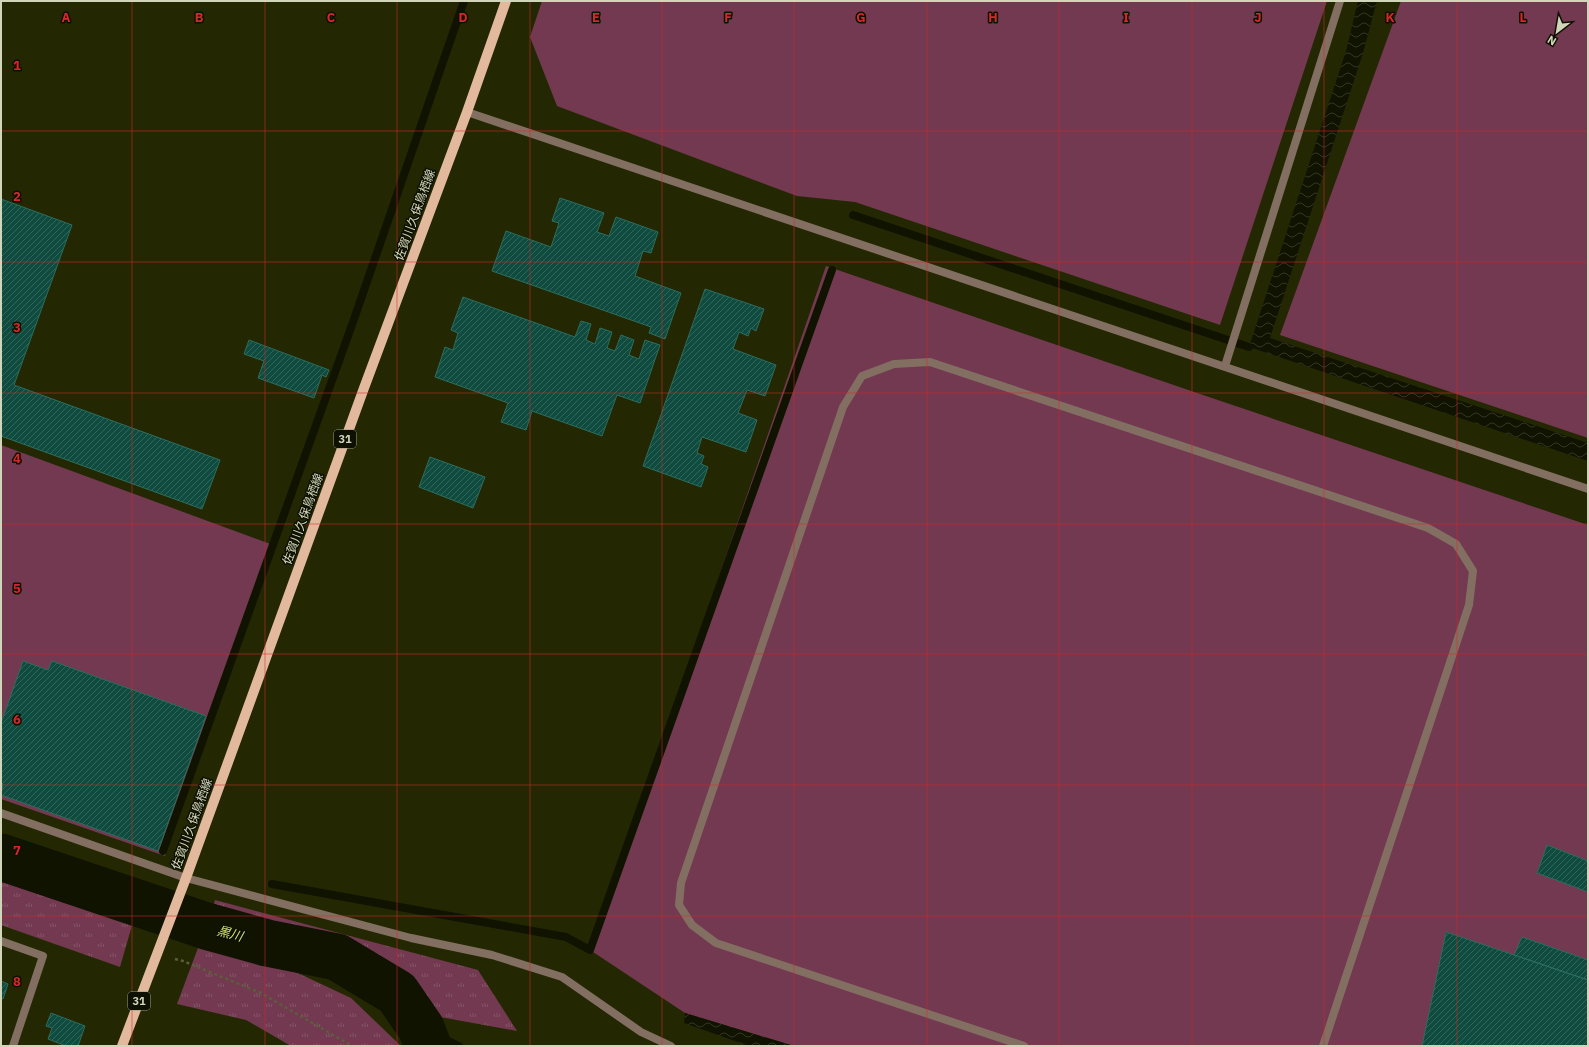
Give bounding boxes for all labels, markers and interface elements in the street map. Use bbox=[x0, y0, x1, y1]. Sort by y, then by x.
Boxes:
text: A bbox=[62, 9, 71, 26]
text: B bbox=[195, 9, 204, 26]
text: C bbox=[327, 9, 336, 26]
text: D bbox=[458, 9, 468, 26]
text: E bbox=[592, 9, 600, 26]
text: F bbox=[724, 9, 732, 26]
text: G bbox=[856, 9, 866, 26]
text: H bbox=[988, 9, 998, 26]
text: I bbox=[1123, 9, 1129, 26]
text: J bbox=[1254, 9, 1262, 26]
text: K bbox=[1385, 9, 1395, 26]
text: L bbox=[1520, 9, 1527, 26]
north arrow bbox=[1537, 12, 1577, 52]
text: N bbox=[1545, 33, 1559, 49]
text: 1 bbox=[13, 57, 21, 74]
street label: 佐賀川久保鳥栖線 bbox=[391, 167, 438, 263]
text: 2 bbox=[13, 188, 21, 205]
text: 3 bbox=[13, 319, 21, 336]
road number: 31 bbox=[334, 430, 356, 448]
text: 4 bbox=[13, 450, 21, 467]
street label: 佐賀川久保鳥栖線 bbox=[279, 471, 326, 567]
text: 5 bbox=[13, 580, 21, 597]
text: 6 bbox=[13, 711, 21, 728]
street label: 佐賀川久保鳥栖線 bbox=[168, 776, 215, 872]
text: 7 bbox=[13, 842, 21, 859]
water label: 黒川 bbox=[215, 922, 247, 946]
text: 8 bbox=[13, 973, 21, 990]
road number: 31 bbox=[128, 992, 150, 1010]

